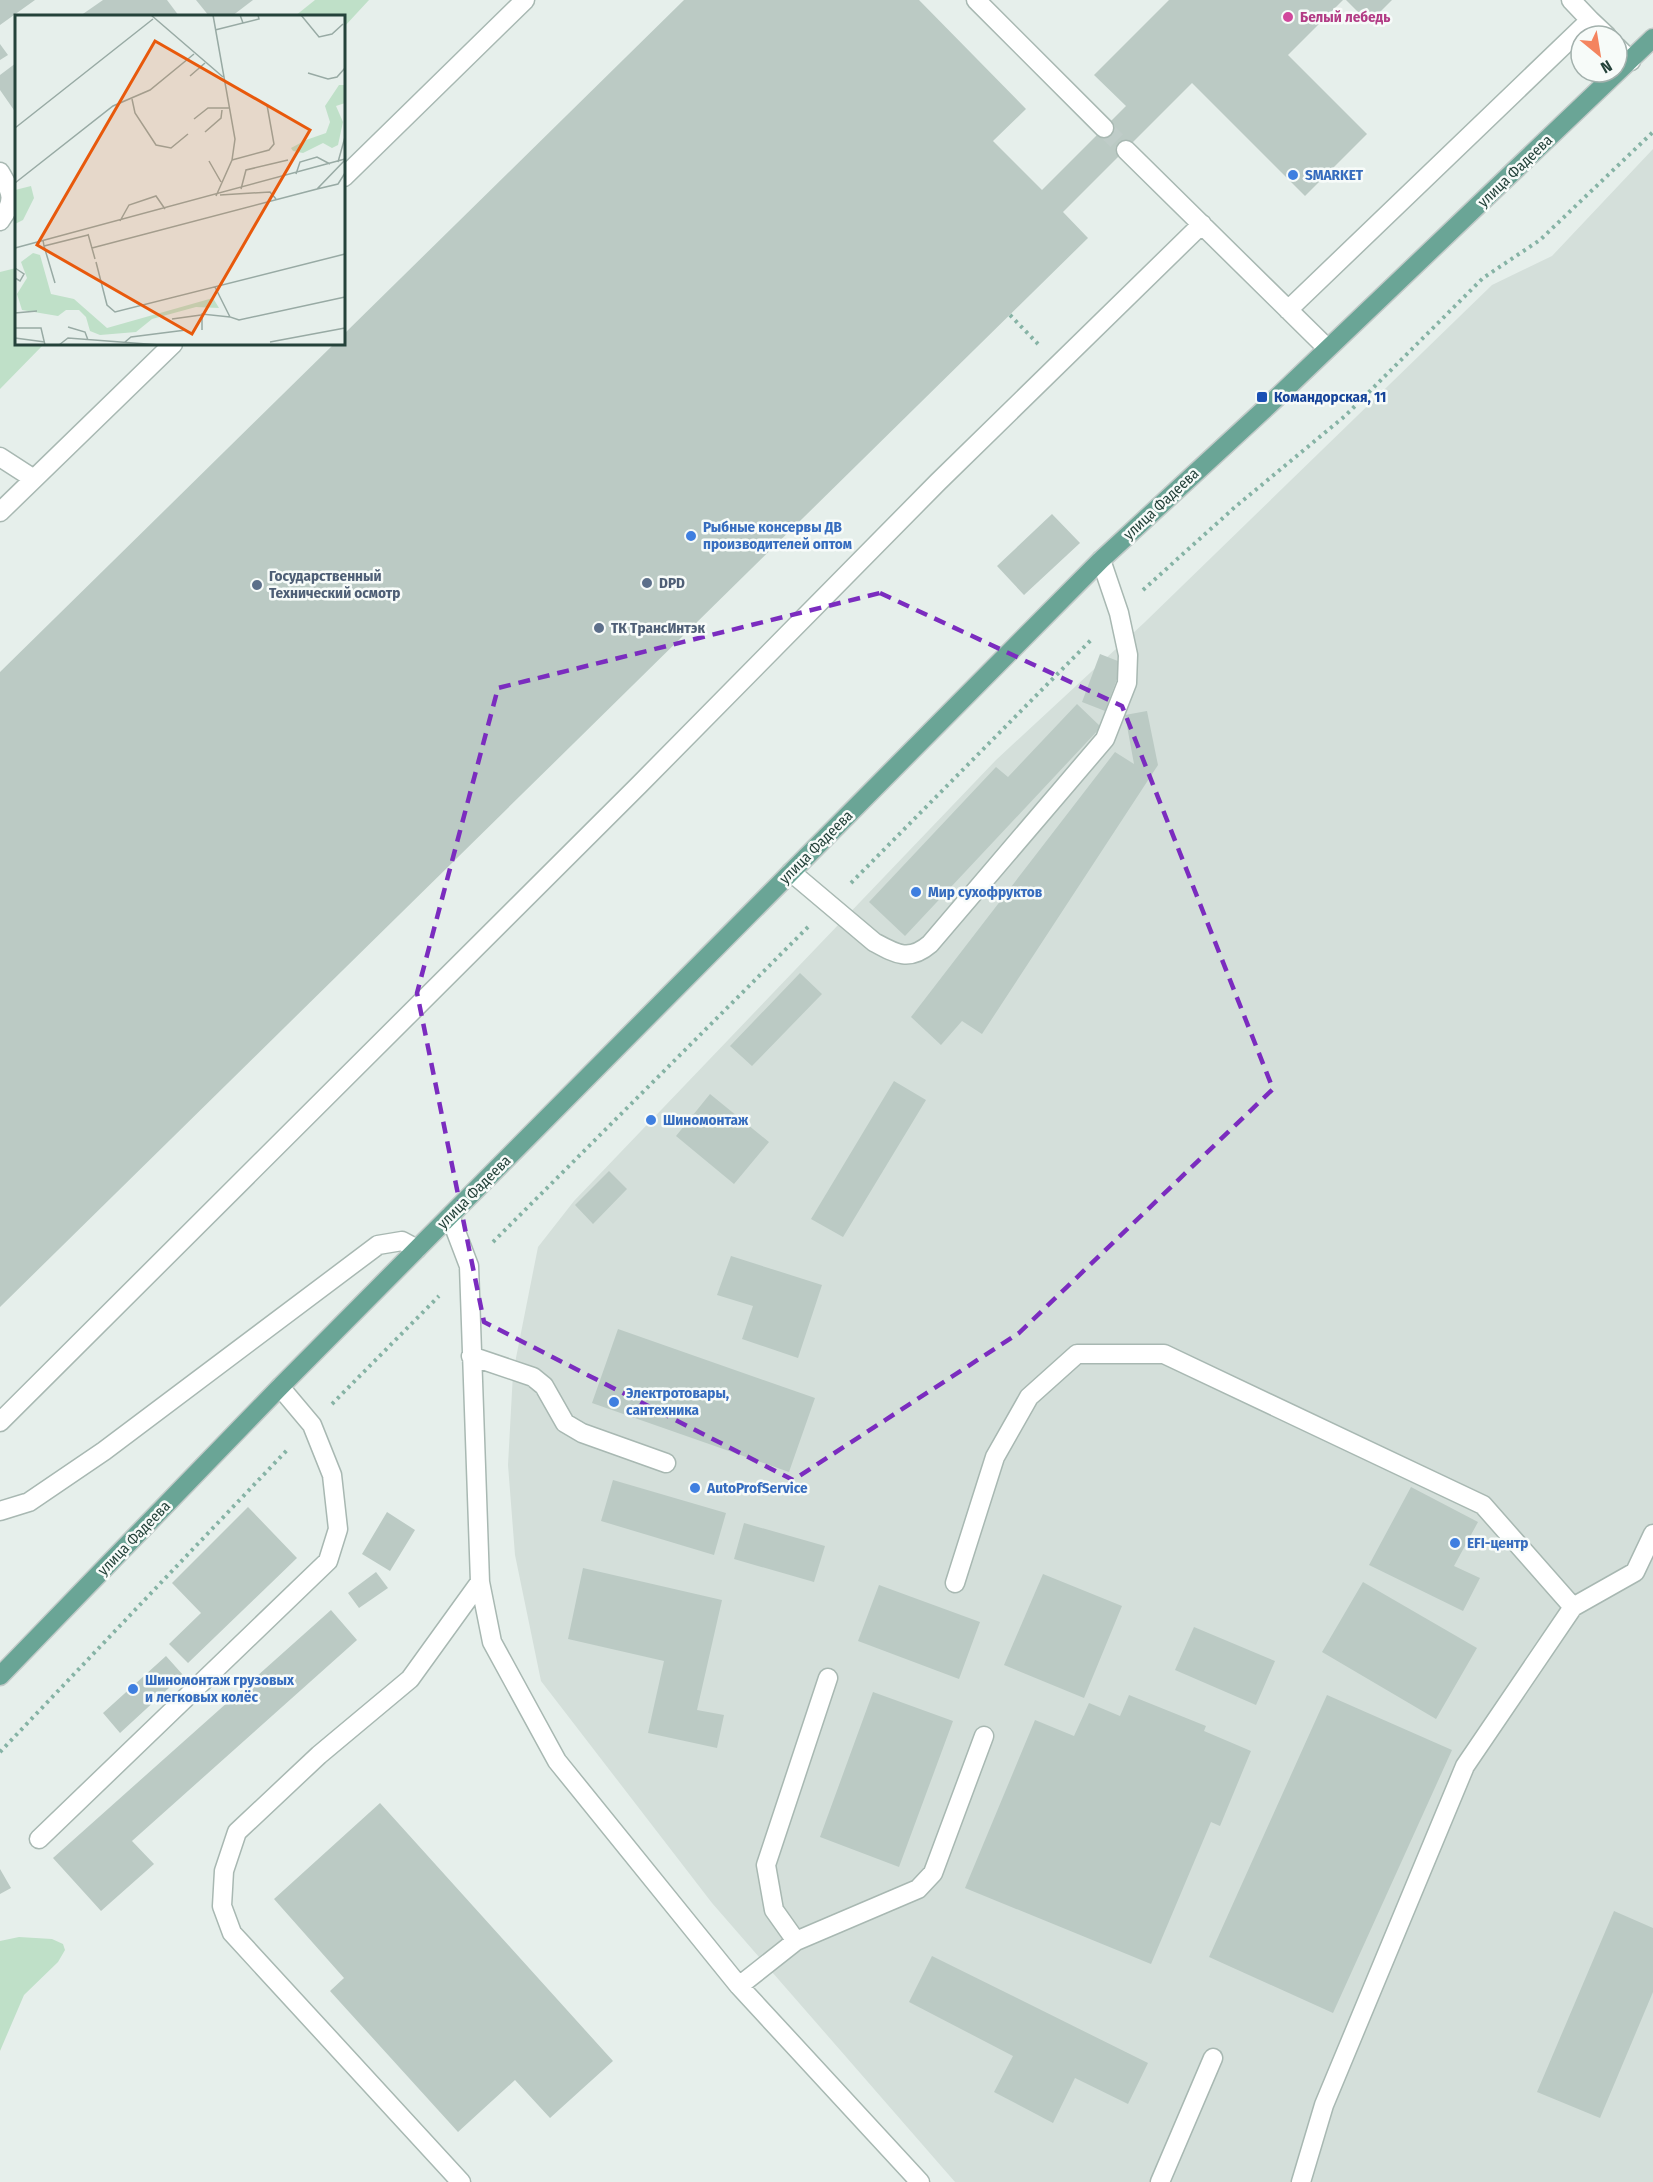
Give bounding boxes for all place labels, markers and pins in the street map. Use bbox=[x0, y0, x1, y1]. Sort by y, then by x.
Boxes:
place label: Белый лебедь bbox=[1300, 8, 1390, 26]
marker: Белый лебедь bbox=[1281, 10, 1295, 24]
place label: SMARKET bbox=[1305, 166, 1364, 184]
marker: SMARKET bbox=[1286, 168, 1300, 182]
place label: Командорская, 11 bbox=[1274, 388, 1386, 406]
marker: Командорская, 11 bbox=[1255, 390, 1269, 404]
place label: Рыбные консервы ДВ производителей оптом bbox=[703, 518, 852, 553]
marker: Рыбные консервы ДВ производителей оптом bbox=[684, 529, 698, 543]
place label: Государственный Технический осмотр bbox=[269, 567, 400, 602]
place label: DPD bbox=[659, 574, 685, 592]
marker: DPD bbox=[640, 576, 654, 590]
marker: Государственный Технический осмотр bbox=[250, 578, 264, 592]
place label: ТК ТрансИнтэк bbox=[611, 619, 705, 637]
marker: ТК ТрансИнтэк bbox=[592, 621, 606, 635]
place label: Мир сухофруктов bbox=[928, 883, 1043, 901]
marker: Мир сухофруктов bbox=[909, 885, 923, 899]
place label: Шиномонтаж bbox=[663, 1111, 749, 1129]
marker: Шиномонтаж bbox=[644, 1113, 658, 1127]
place label: Электротовары, сантехника bbox=[626, 1384, 729, 1419]
marker: Электротовары, сантехника bbox=[607, 1395, 621, 1409]
place label: AutoProfService bbox=[706, 1479, 808, 1497]
marker: AutoProfService bbox=[688, 1481, 702, 1495]
place label: EFI-центр bbox=[1467, 1534, 1529, 1552]
marker: EFI-центр bbox=[1448, 1536, 1462, 1550]
place label: Шиномонтаж грузовых и легковых колёс bbox=[145, 1671, 295, 1706]
marker: Шиномонтаж грузовых и легковых колёс bbox=[126, 1682, 140, 1696]

